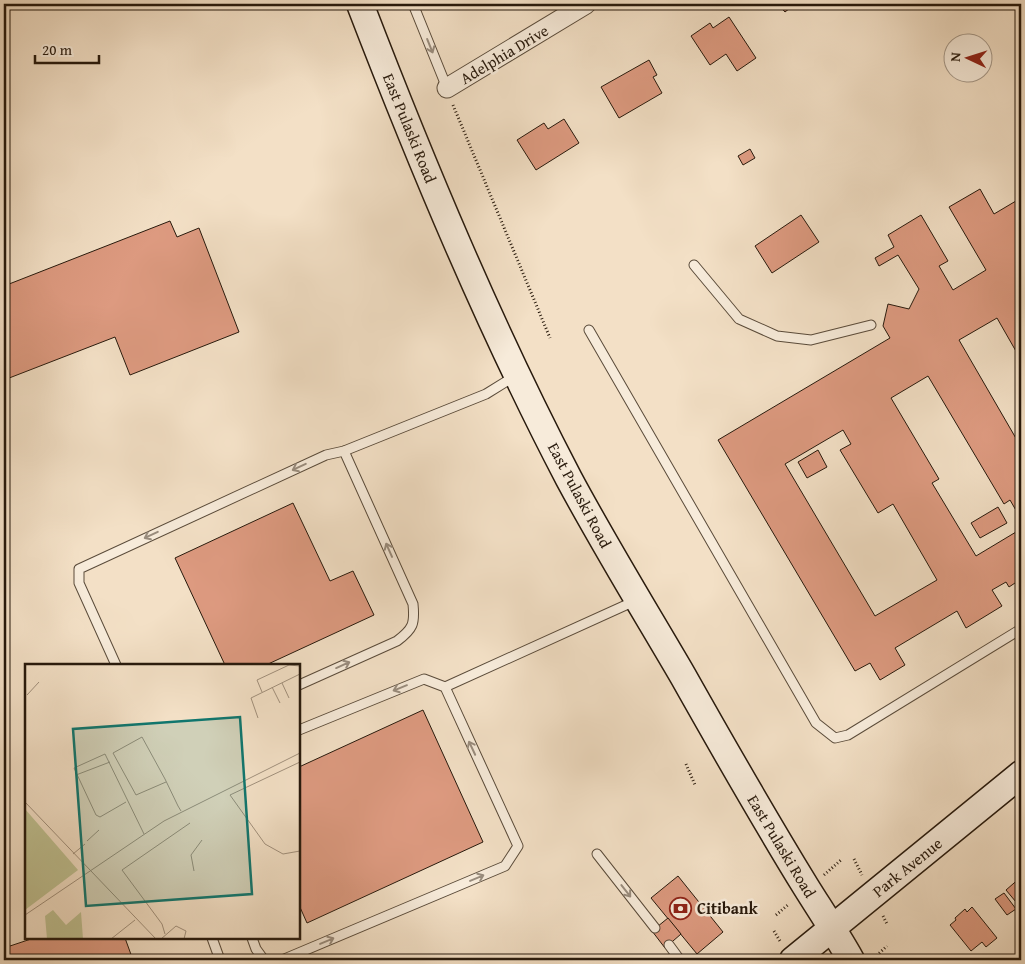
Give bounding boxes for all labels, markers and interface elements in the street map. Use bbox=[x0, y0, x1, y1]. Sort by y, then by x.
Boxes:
street label: Adelphia Drive bbox=[455, 18, 553, 90]
scale bar bbox=[35, 32, 99, 64]
north arrow bbox=[942, 32, 992, 82]
one-way arrow bbox=[425, 38, 435, 53]
text: 20 m bbox=[42, 39, 73, 60]
text: N bbox=[945, 51, 965, 62]
street label: East Pulaski Road bbox=[377, 70, 443, 187]
street label: East Pulaski Road bbox=[542, 438, 618, 552]
one-way arrow bbox=[292, 463, 307, 473]
one-way arrow bbox=[144, 531, 159, 540]
one-way arrow bbox=[384, 543, 394, 558]
one-way arrow bbox=[335, 660, 350, 670]
inset map bbox=[25, 664, 300, 939]
one-way arrow bbox=[392, 685, 407, 694]
one-way arrow bbox=[467, 741, 477, 756]
street label: East Pulaski Road bbox=[742, 790, 823, 902]
street label: Park Avenue bbox=[867, 831, 947, 903]
one-way arrow bbox=[469, 873, 484, 882]
one-way arrow bbox=[621, 884, 631, 898]
bank icon: Citibank bbox=[669, 896, 693, 920]
place label: Citibank bbox=[697, 896, 758, 920]
one-way arrow bbox=[319, 936, 334, 946]

